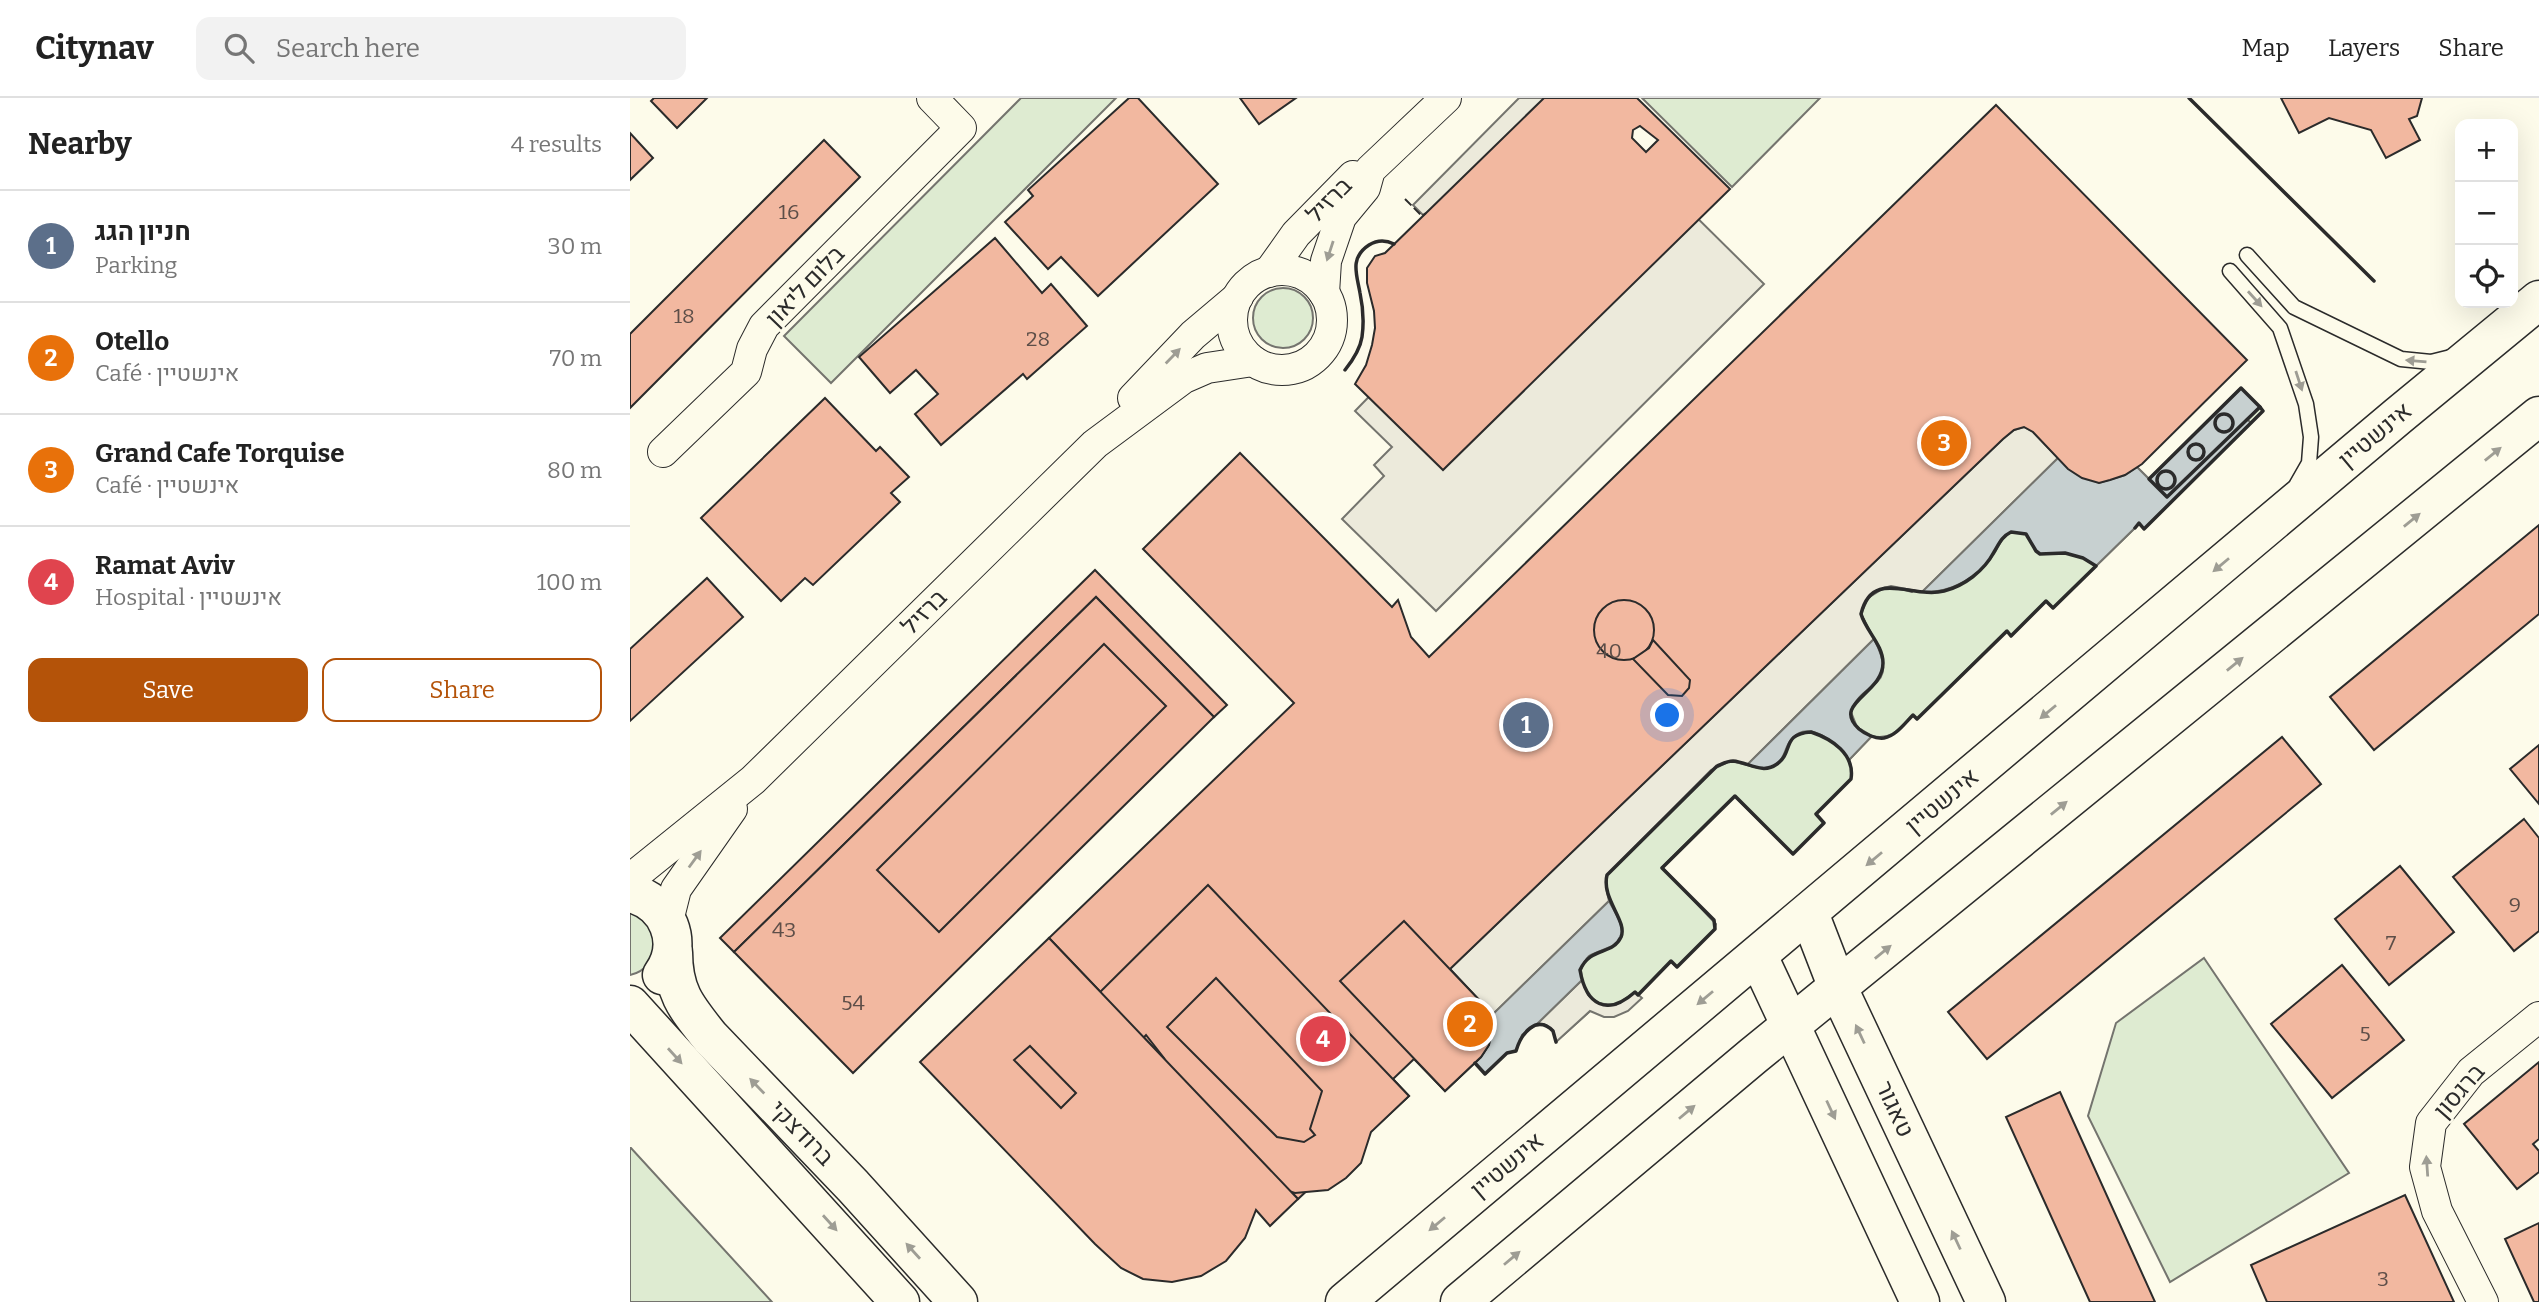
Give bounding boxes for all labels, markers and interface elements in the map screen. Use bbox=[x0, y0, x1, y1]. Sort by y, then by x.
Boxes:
search box bbox=[196, 17, 686, 80]
text: Citynav bbox=[35, 28, 154, 68]
icon: search bbox=[220, 29, 258, 67]
text: Search here bbox=[276, 33, 420, 64]
text: Map bbox=[2242, 34, 2290, 62]
text: Layers bbox=[2328, 34, 2400, 62]
text: Share bbox=[2438, 34, 2504, 62]
map controls bbox=[2455, 119, 2518, 308]
button: + bbox=[2455, 119, 2518, 182]
text: Nearby bbox=[28, 126, 132, 162]
text: 4 results bbox=[511, 130, 602, 158]
street label: ברזיל bbox=[1301, 171, 1358, 228]
button: − bbox=[2455, 182, 2518, 245]
house number: 16 bbox=[779, 199, 799, 225]
text: חניון הגג bbox=[95, 216, 191, 247]
text: 1 bbox=[46, 232, 56, 260]
text: 30 m bbox=[548, 232, 602, 260]
street label: בלום ליאון bbox=[760, 240, 850, 332]
one-way arrow bbox=[1324, 241, 1335, 262]
button: locate bbox=[2455, 245, 2518, 308]
text: Parking bbox=[95, 251, 177, 279]
one-way arrow bbox=[2247, 291, 2262, 308]
house number: 18 bbox=[673, 303, 695, 329]
text: Otello bbox=[95, 326, 169, 357]
house number: 28 bbox=[1026, 326, 1050, 352]
text: 2 bbox=[45, 344, 57, 372]
text: 70 m bbox=[550, 344, 602, 372]
one-way arrow bbox=[1164, 348, 1181, 365]
one-way arrow bbox=[2405, 355, 2427, 366]
text: Café · אינשטיין bbox=[95, 359, 239, 387]
one-way arrow bbox=[2294, 371, 2305, 392]
street label: אינשטיין bbox=[2333, 396, 2417, 474]
pin: 3 bbox=[1921, 417, 1967, 469]
text: Grand Cafe Torquise bbox=[95, 438, 345, 469]
one-way arrow bbox=[2484, 447, 2501, 462]
text: 3 bbox=[44, 456, 58, 484]
text: 80 m bbox=[547, 456, 602, 484]
text: Café · אינשטיין bbox=[95, 471, 239, 499]
one-way arrow bbox=[2403, 513, 2420, 528]
text: Ramat Aviv bbox=[95, 550, 235, 581]
one-way arrow bbox=[2213, 557, 2230, 572]
text: 4 bbox=[44, 568, 58, 596]
text: 100 m bbox=[537, 568, 602, 596]
text: Hospital · אינשטיין bbox=[95, 583, 282, 611]
street label: ברזיל bbox=[896, 583, 953, 640]
house number: 40 bbox=[1596, 638, 1622, 664]
one-way arrow bbox=[2227, 657, 2244, 672]
button: Save bbox=[28, 658, 308, 722]
button: Share bbox=[322, 658, 602, 722]
your location bbox=[1650, 698, 1684, 732]
pin: 1 bbox=[1503, 699, 1549, 751]
one-way arrow bbox=[2039, 704, 2056, 719]
street label: אינשטיין bbox=[1900, 762, 1984, 840]
one-way arrow bbox=[2051, 801, 2068, 816]
one-way arrow bbox=[688, 851, 703, 869]
one-way arrow bbox=[1865, 851, 1882, 866]
house number: 9 bbox=[2509, 892, 2521, 918]
house number: 43 bbox=[772, 917, 796, 943]
house number: 7 bbox=[2386, 930, 2397, 956]
one-way arrow bbox=[1873, 944, 1891, 959]
house number: 54 bbox=[841, 990, 865, 1016]
one-way arrow bbox=[1696, 991, 1714, 1006]
pin: 2 bbox=[1447, 998, 1493, 1050]
pin: 4 bbox=[1300, 1013, 1346, 1065]
house number: 5 bbox=[2359, 1021, 2371, 1047]
one-way arrow bbox=[1854, 1024, 1865, 1044]
one-way arrow bbox=[667, 1047, 683, 1065]
street label: ברגסון bbox=[2428, 1058, 2490, 1124]
street label: טאגור bbox=[1870, 1077, 1920, 1141]
one-way arrow bbox=[749, 1078, 765, 1095]
street label: ברודצקי bbox=[764, 1095, 840, 1171]
one-way arrow bbox=[1825, 1100, 1837, 1120]
one-way arrow bbox=[1678, 1105, 1695, 1120]
street label: אינשטיין bbox=[1465, 1126, 1549, 1204]
one-way arrow bbox=[2422, 1155, 2433, 1177]
one-way arrow bbox=[821, 1214, 837, 1231]
one-way arrow bbox=[1429, 1216, 1446, 1231]
one-way arrow bbox=[1951, 1230, 1962, 1250]
one-way arrow bbox=[905, 1243, 921, 1260]
one-way arrow bbox=[1504, 1251, 1521, 1266]
house number: 3 bbox=[2377, 1266, 2389, 1292]

